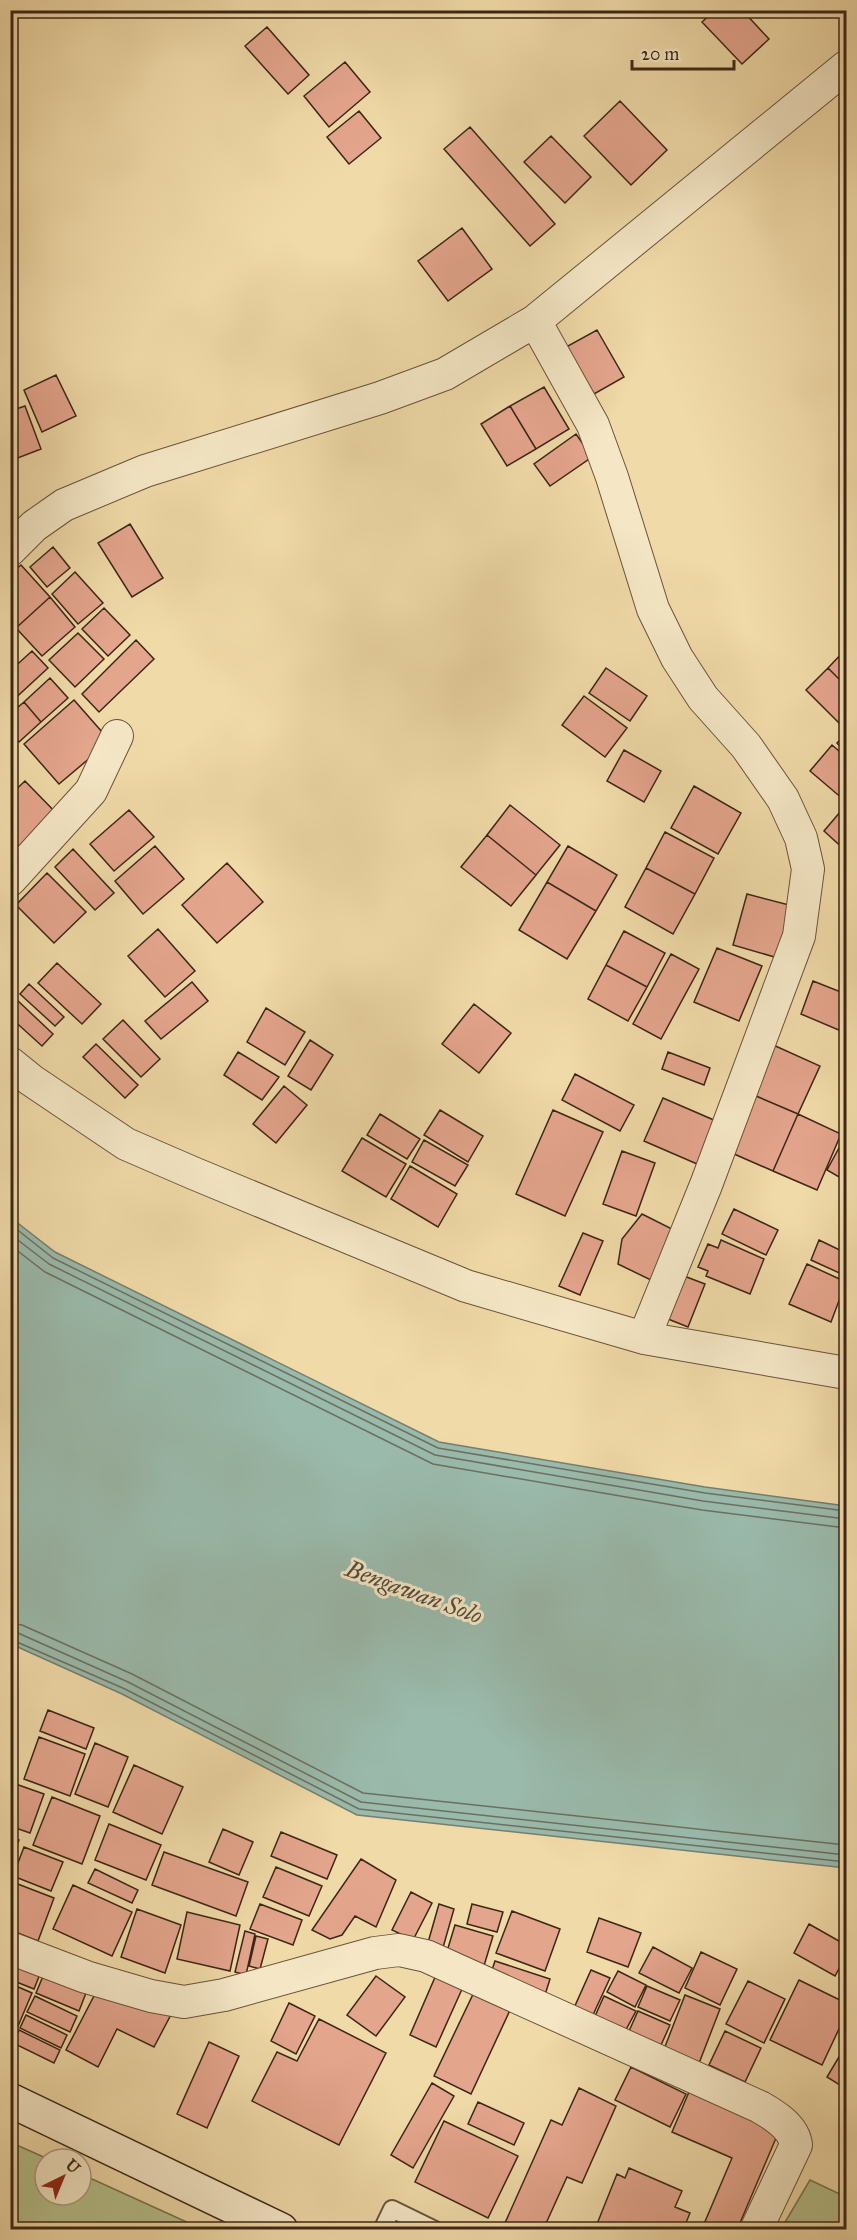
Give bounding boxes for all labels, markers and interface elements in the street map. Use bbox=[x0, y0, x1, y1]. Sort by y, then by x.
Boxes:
scale bar bbox=[632, 33, 734, 71]
text: 20 m bbox=[641, 43, 679, 65]
water label: Bengawan Solo bbox=[341, 1553, 486, 1631]
north arrow bbox=[33, 2147, 93, 2207]
text: U bbox=[62, 2155, 84, 2178]

